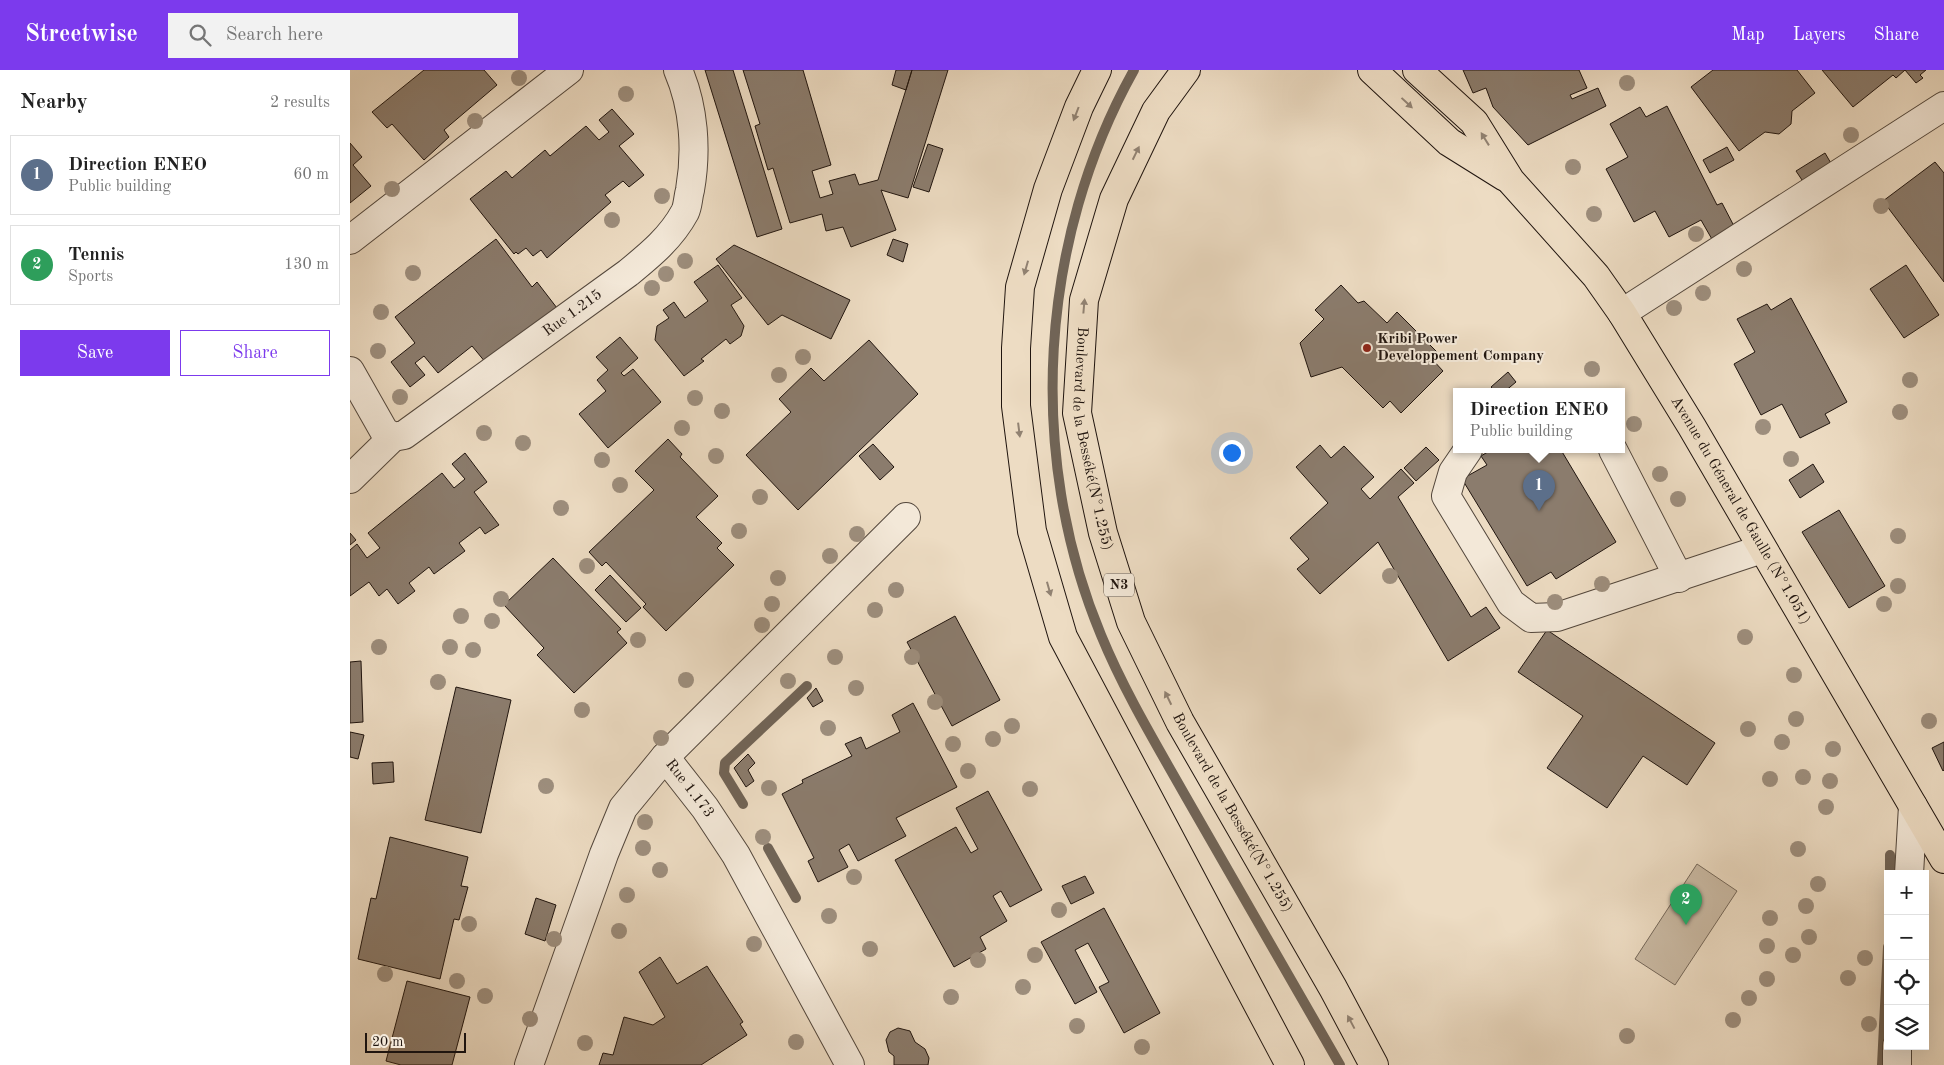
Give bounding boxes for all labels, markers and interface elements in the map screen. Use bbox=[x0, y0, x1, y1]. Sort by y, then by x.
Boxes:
search box bbox=[168, 13, 518, 58]
icon: search bbox=[186, 21, 214, 49]
text: Streetwise bbox=[25, 23, 138, 47]
text: Search here bbox=[226, 26, 323, 45]
text: Map bbox=[1731, 26, 1765, 44]
text: Layers bbox=[1793, 26, 1845, 44]
text: Share bbox=[1873, 26, 1919, 44]
text: Nearby bbox=[20, 92, 88, 113]
text: 2 results bbox=[270, 95, 330, 111]
one-way arrow bbox=[1401, 97, 1413, 109]
one-way arrow bbox=[1072, 107, 1080, 121]
one-way arrow bbox=[1480, 132, 1489, 145]
one-way arrow bbox=[1132, 146, 1140, 160]
text: Direction ENEO bbox=[68, 156, 207, 175]
text: 1 bbox=[32, 167, 42, 183]
text: 60 m bbox=[293, 167, 329, 183]
text: Public building bbox=[68, 179, 171, 195]
text: Tennis bbox=[68, 246, 124, 265]
text: 2 bbox=[32, 257, 42, 273]
text: 130 m bbox=[284, 257, 329, 273]
one-way arrow bbox=[1021, 261, 1029, 276]
text: Sports bbox=[68, 269, 113, 285]
street label: Rue 1.215 bbox=[540, 287, 605, 339]
one-way arrow bbox=[1080, 298, 1088, 314]
street label: Boulevard de la Besséké(N°1.255) bbox=[1069, 326, 1115, 552]
button: Save bbox=[20, 330, 170, 376]
button: Share bbox=[180, 330, 330, 376]
place label: Kribi Power Developpement Company bbox=[1377, 332, 1544, 364]
marker: Kribi Power Developpement Company bbox=[1361, 342, 1373, 354]
popup bbox=[1453, 388, 1625, 453]
street label: Avenue du Géneral de Gaulle (N°1.051) bbox=[1668, 394, 1813, 627]
text: Direction ENEO bbox=[1470, 401, 1608, 420]
one-way arrow bbox=[1015, 422, 1023, 438]
text: Public building bbox=[1470, 424, 1573, 440]
your location bbox=[1219, 440, 1245, 466]
pin: 1 bbox=[1523, 470, 1555, 511]
road number: N3 bbox=[1104, 574, 1134, 596]
one-way arrow bbox=[1045, 582, 1053, 597]
one-way arrow bbox=[1164, 690, 1172, 705]
street label: Boulevard de la Besséké(N°1.255) bbox=[1169, 711, 1295, 915]
street label: Rue 1.173 bbox=[663, 757, 717, 820]
map controls bbox=[1884, 870, 1929, 1050]
button: + bbox=[1884, 870, 1929, 915]
pin: 2 bbox=[1670, 884, 1702, 925]
button: − bbox=[1884, 915, 1929, 960]
button: locate bbox=[1884, 960, 1929, 1005]
button: layers bbox=[1884, 1005, 1929, 1050]
one-way arrow bbox=[1347, 1015, 1355, 1029]
scale bar bbox=[365, 1030, 466, 1053]
text: 20 m bbox=[372, 1035, 403, 1049]

